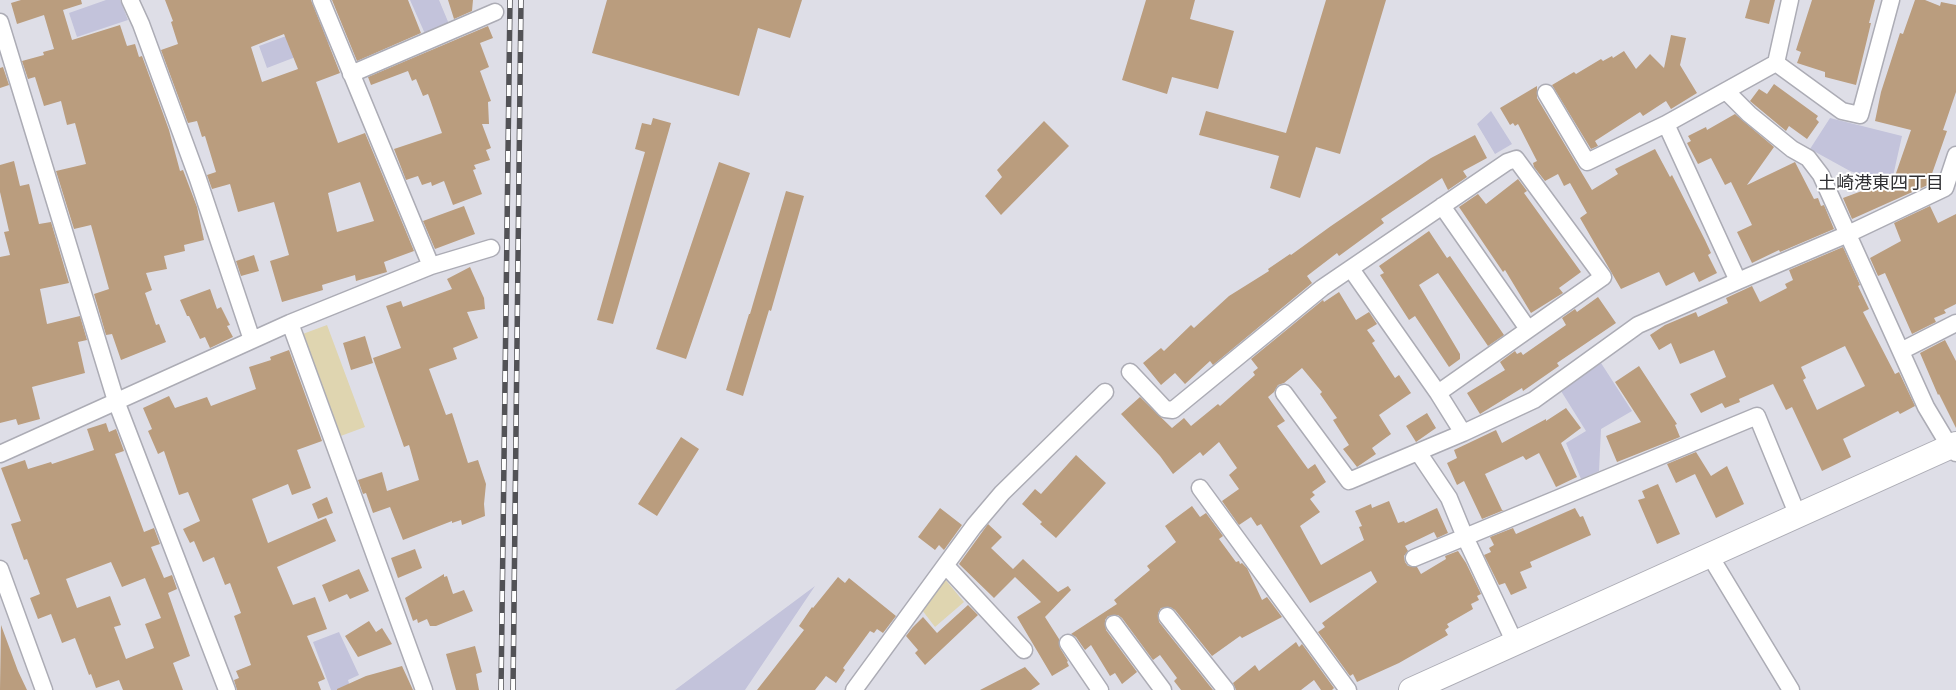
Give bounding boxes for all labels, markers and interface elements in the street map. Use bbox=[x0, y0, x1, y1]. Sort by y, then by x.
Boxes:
district label: 土崎港東四丁目 bbox=[1818, 173, 1944, 195]

